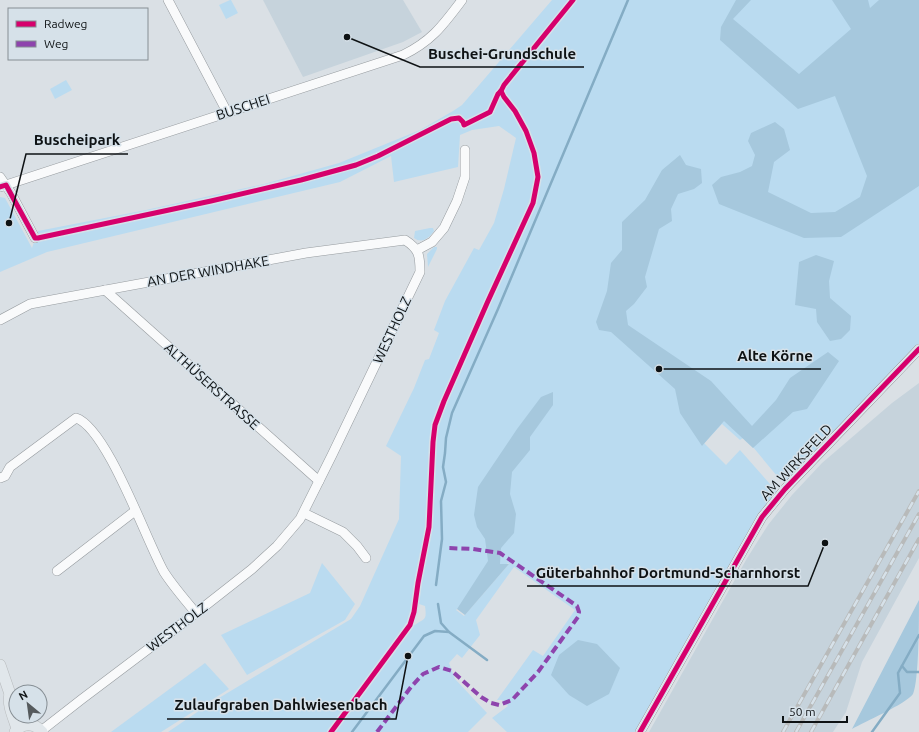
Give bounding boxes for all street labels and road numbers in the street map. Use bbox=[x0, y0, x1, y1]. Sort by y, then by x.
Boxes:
street label: BUSCHEI bbox=[214, 91, 272, 123]
street label: AN DER WINDHAKE bbox=[146, 252, 270, 290]
street label: WESTHOLZ bbox=[370, 294, 414, 366]
street label: ALTHÜSERSTRASSE bbox=[161, 339, 263, 433]
street label: AM WIRKSFELD bbox=[757, 421, 835, 503]
street label: WESTHOLZ bbox=[144, 599, 211, 655]

